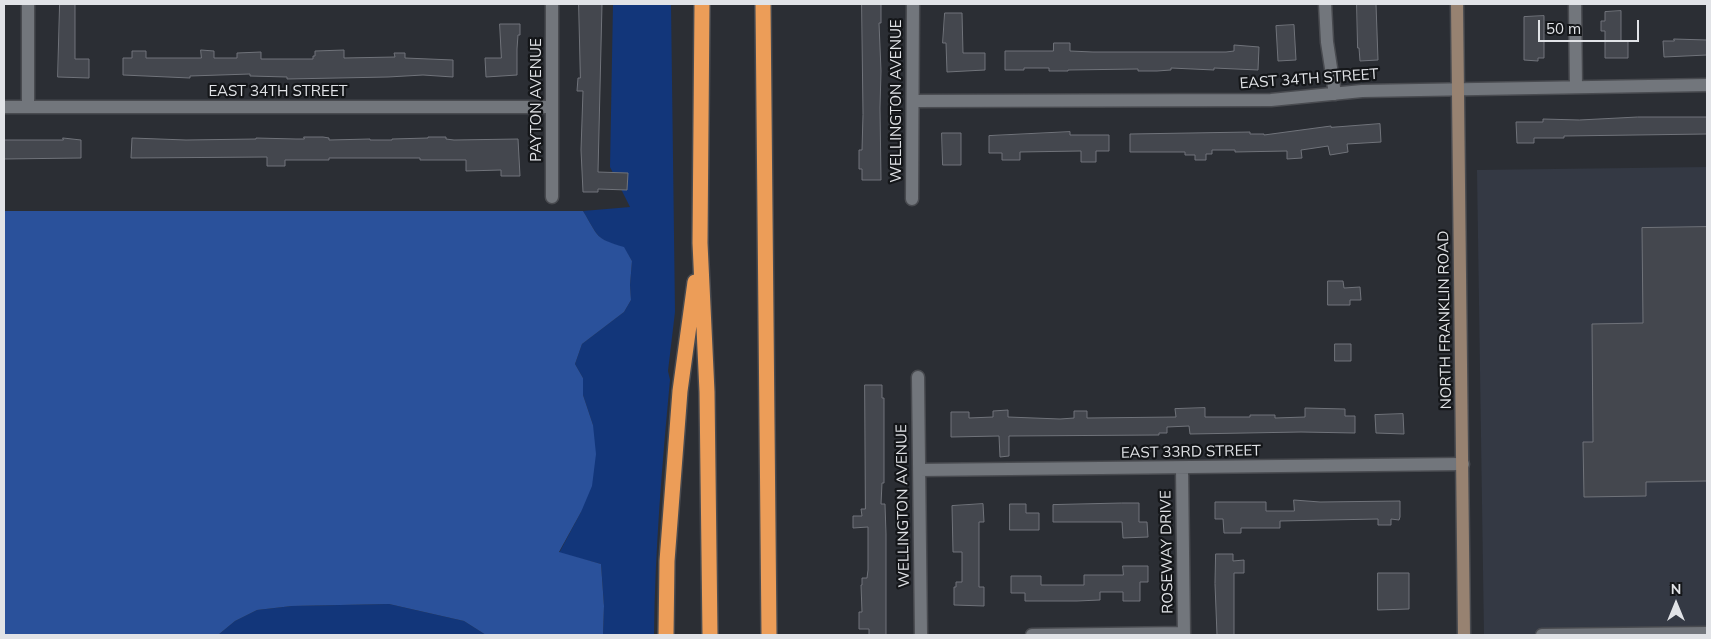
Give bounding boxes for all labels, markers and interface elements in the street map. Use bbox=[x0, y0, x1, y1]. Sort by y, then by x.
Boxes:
scale bar bbox=[1541, 10, 1642, 42]
street label: WELLINGTON AVENUE bbox=[887, 19, 905, 183]
text: 50 m bbox=[1546, 19, 1581, 38]
street label: PAYTON AVENUE bbox=[527, 38, 545, 162]
street label: EAST 34TH STREET bbox=[1239, 65, 1379, 93]
street label: EAST 34TH STREET bbox=[208, 82, 348, 100]
street label: NORTH FRANKLIN ROAD bbox=[1434, 230, 1456, 410]
street label: WELLINGTON AVENUE bbox=[893, 424, 913, 588]
street label: EAST 33RD STREET bbox=[1121, 442, 1261, 462]
street label: ROSEWAY DRIVE bbox=[1157, 490, 1177, 614]
north arrow bbox=[1651, 579, 1701, 629]
text: N bbox=[1671, 580, 1681, 598]

